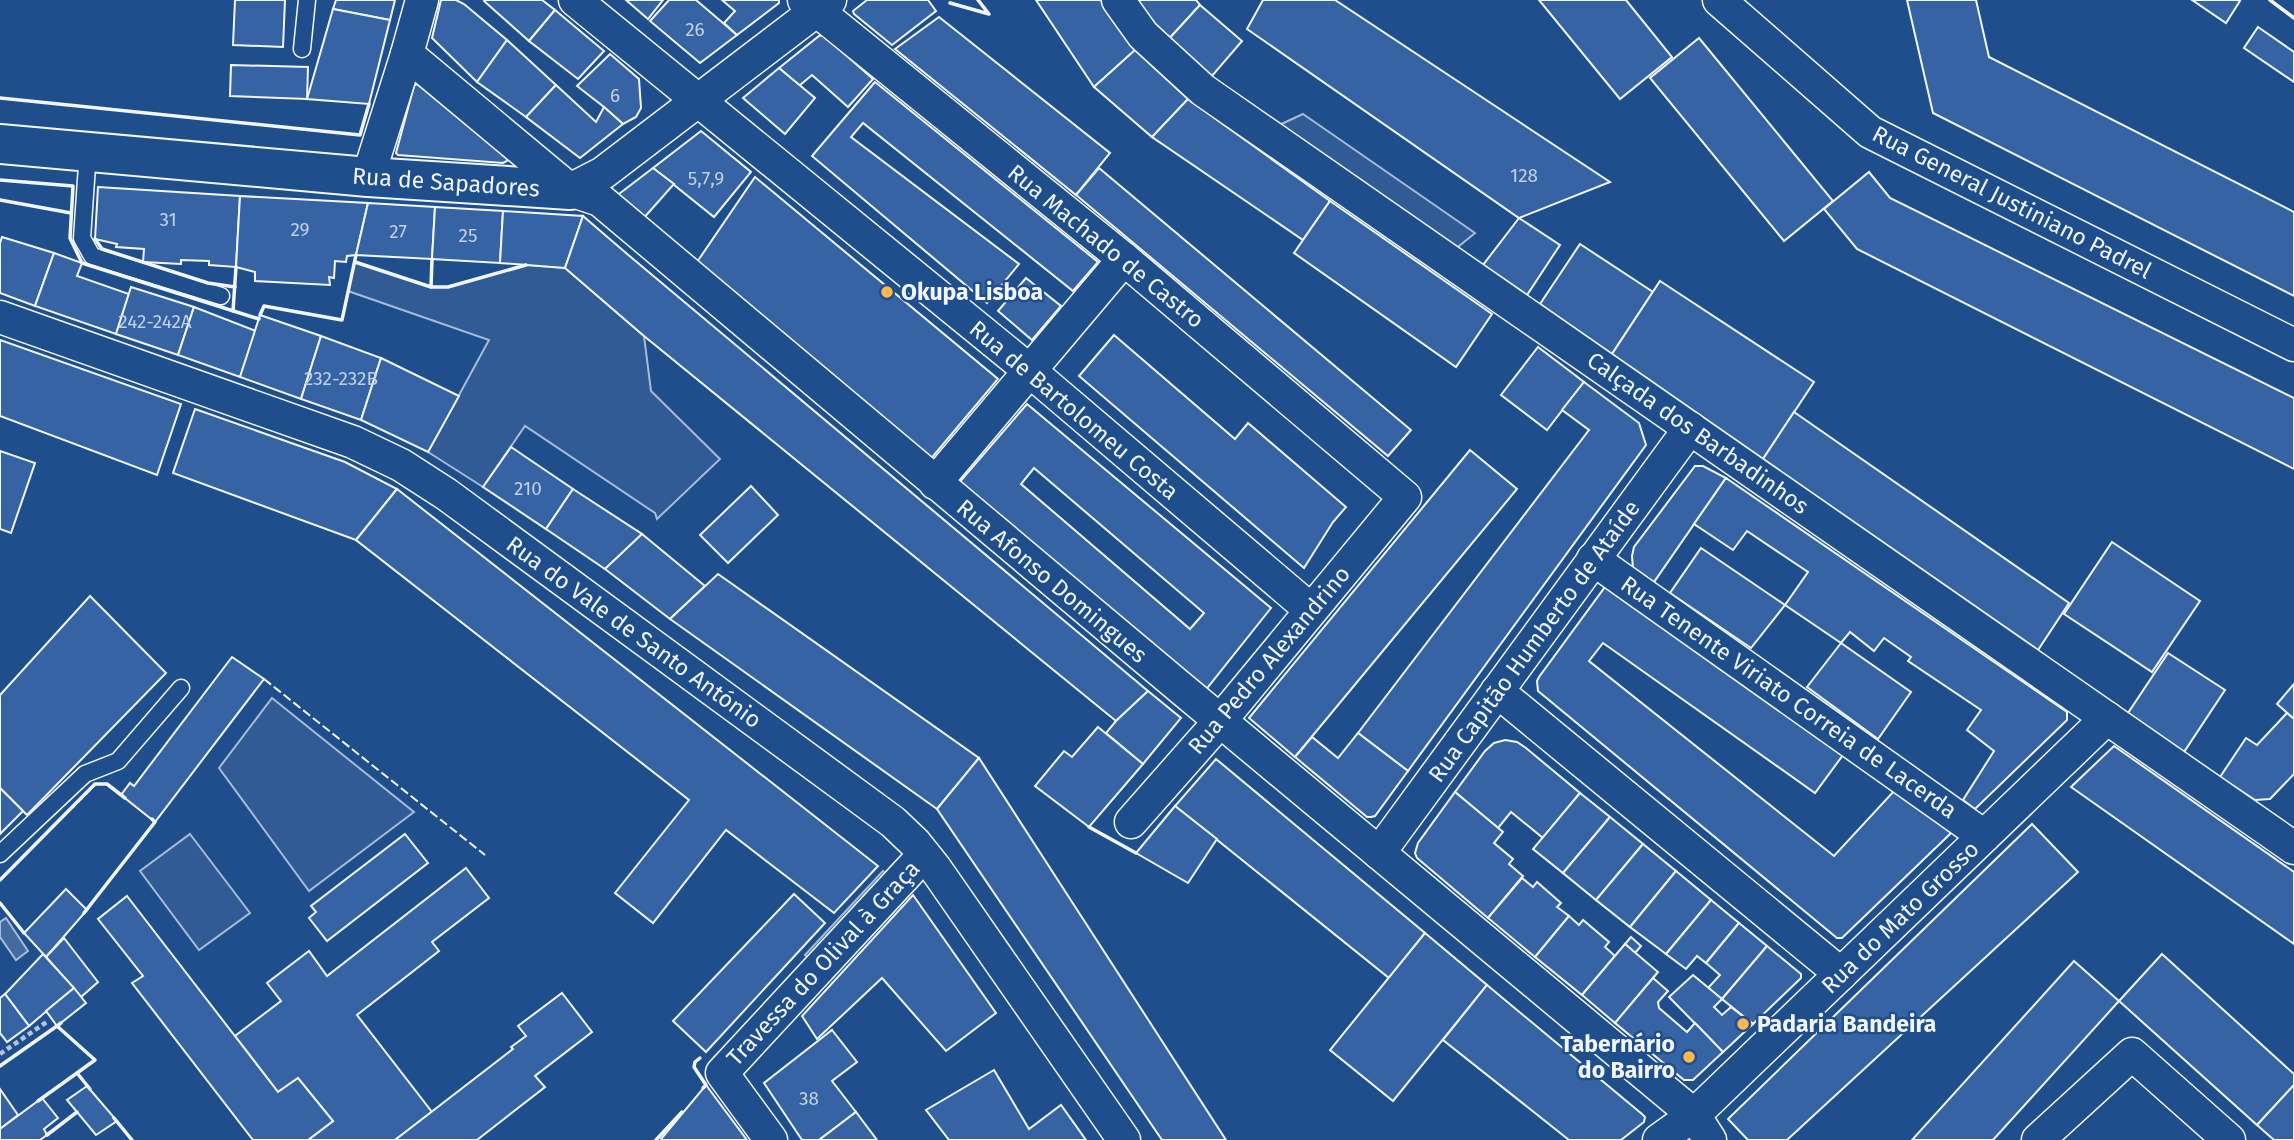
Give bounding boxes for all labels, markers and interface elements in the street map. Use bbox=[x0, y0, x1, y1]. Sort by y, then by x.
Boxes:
house number: 26 bbox=[685, 18, 705, 41]
house number: 6 bbox=[610, 84, 620, 107]
street label: Rua General Justiniano Padrel bbox=[1868, 119, 2156, 285]
street label: Rua Machado de Castro bbox=[1002, 158, 1210, 334]
street label: Rua de Sapadores bbox=[351, 161, 541, 203]
house number: 128 bbox=[1510, 164, 1538, 187]
house number: 5,7,9 bbox=[688, 167, 724, 190]
house number: 31 bbox=[159, 208, 177, 231]
house number: 29 bbox=[290, 218, 310, 241]
house number: 27 bbox=[389, 220, 407, 243]
house number: 25 bbox=[459, 224, 477, 247]
place label: Okupa Lisboa bbox=[901, 278, 1043, 306]
marker: Okupa Lisboa bbox=[879, 284, 895, 300]
house number: 242-242A bbox=[118, 310, 192, 333]
street label: Rua de Bartolomeu Costa bbox=[964, 314, 1184, 506]
street label: Calçada dos Barbadinhos bbox=[1582, 346, 1814, 520]
house number: 232-232B bbox=[304, 367, 378, 390]
house number: 210 bbox=[514, 477, 542, 500]
street label: Rua Afonso Domingues bbox=[951, 493, 1153, 669]
street label: Rua Capitão Humberto de Ataíde bbox=[1422, 495, 1646, 787]
street label: Rua do Vale de Santo António bbox=[501, 530, 767, 734]
street label: Rua Pedro Alexandrino bbox=[1182, 560, 1356, 760]
street label: Rua Tenente Viriato Correia de Lacerda bbox=[1616, 570, 1962, 824]
street label: Rua do Mato Grosso bbox=[1815, 835, 1985, 999]
street label: Travessa do Olival à Graça bbox=[721, 855, 925, 1071]
place label: Padaria Bandeira bbox=[1757, 1010, 1936, 1038]
marker: Padaria Bandeira bbox=[1735, 1016, 1751, 1032]
place label: Tabernário do Bairro bbox=[1560, 1030, 1675, 1084]
marker: Tabernário do Bairro bbox=[1681, 1049, 1697, 1065]
house number: 38 bbox=[799, 1087, 819, 1110]

